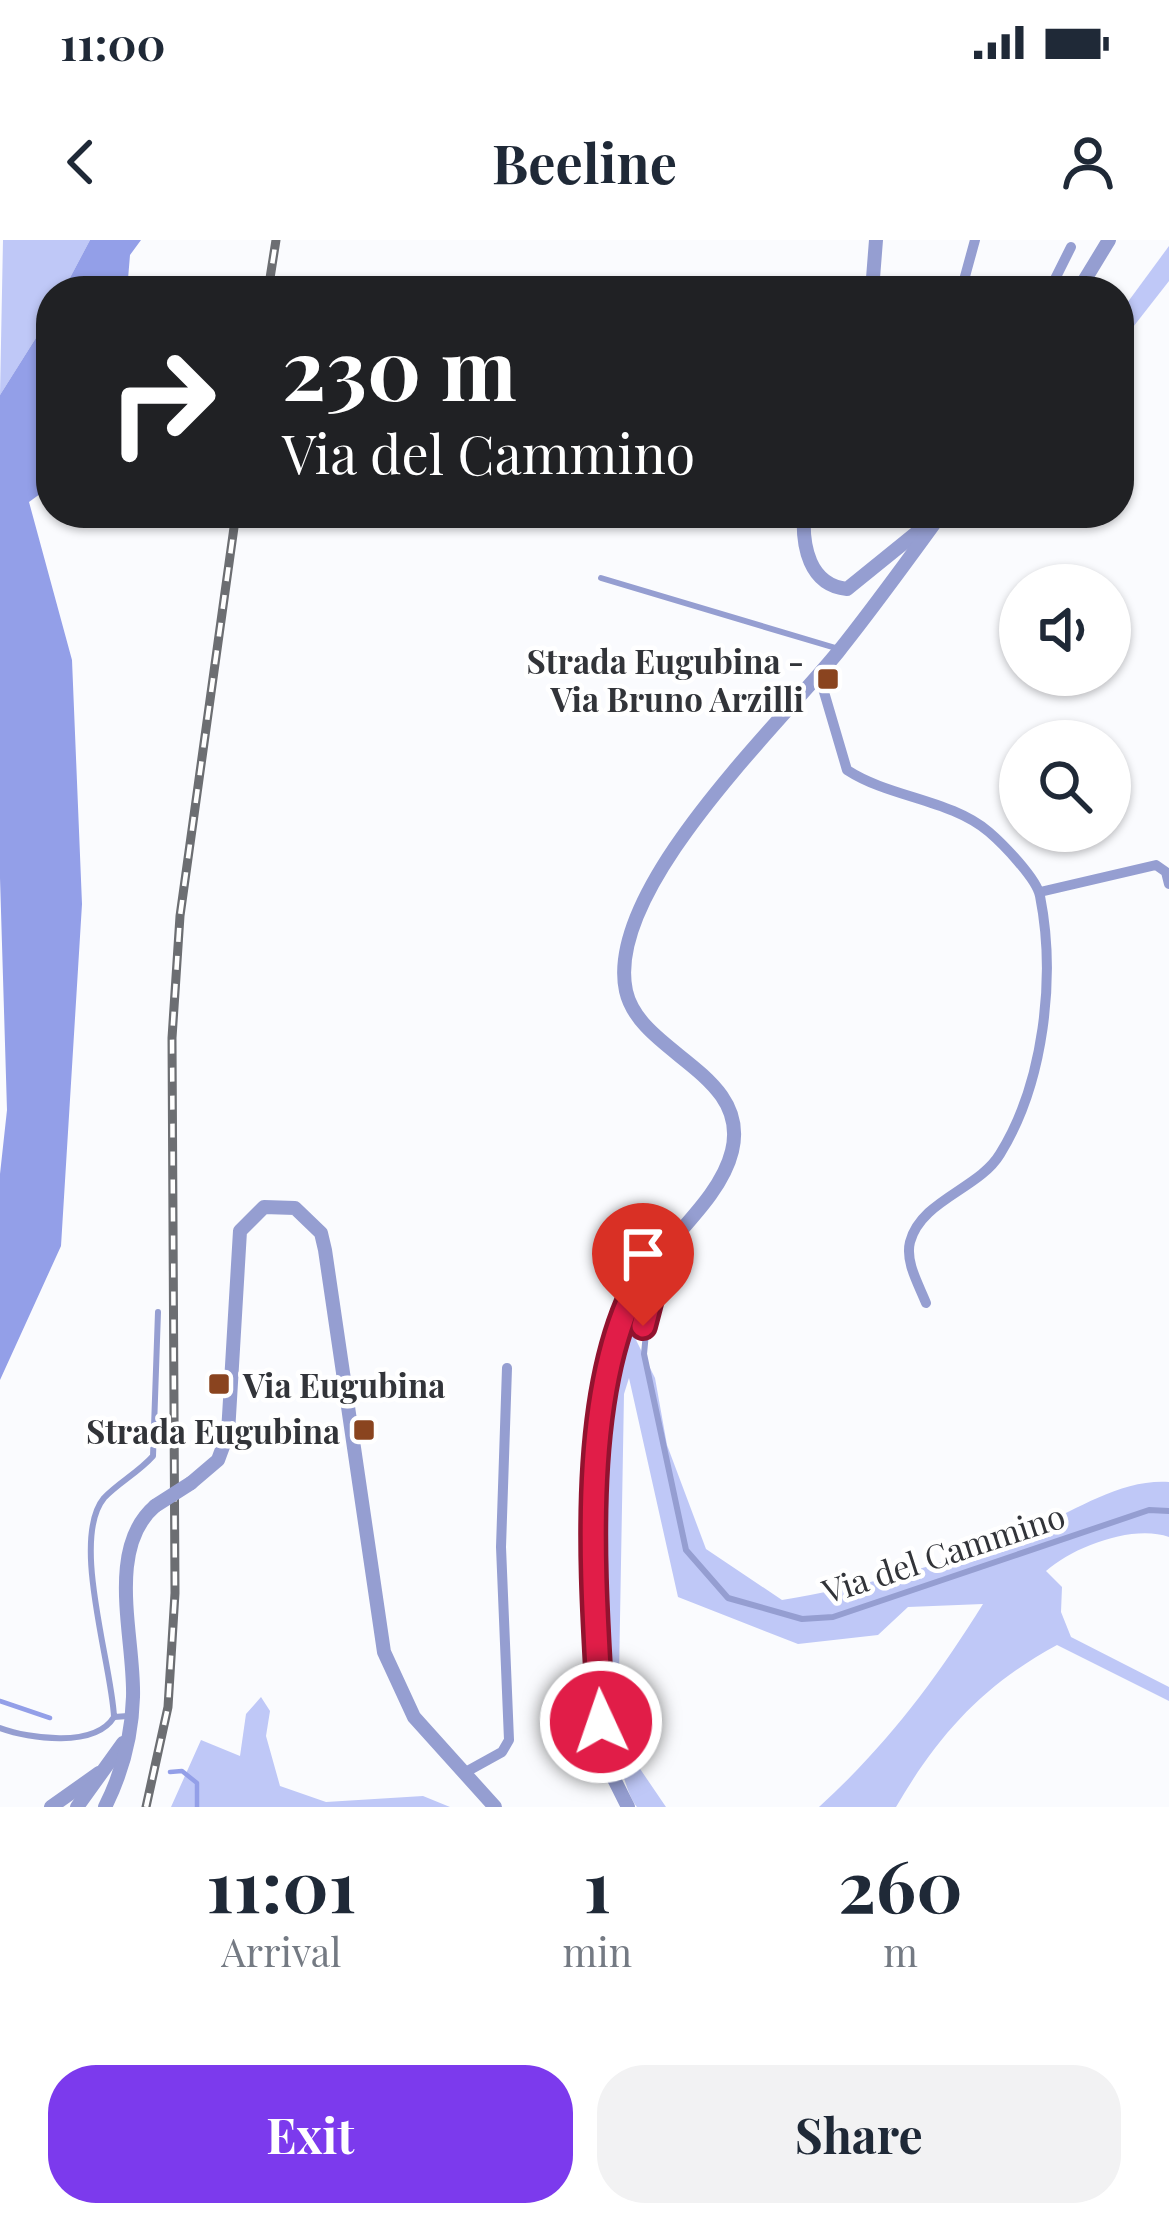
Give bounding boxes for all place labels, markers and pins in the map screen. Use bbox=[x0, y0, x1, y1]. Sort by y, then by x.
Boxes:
place label: Strada Eugubina - Via Bruno Arzilli bbox=[527, 638, 804, 720]
marker: Strada Eugubina - Via Bruno Arzilli bbox=[815, 666, 841, 692]
pin bbox=[592, 1203, 694, 1326]
place label: Via Eugubina bbox=[242, 1362, 445, 1406]
marker: Via Eugubina bbox=[206, 1371, 232, 1397]
place label: Strada Eugubina bbox=[86, 1408, 340, 1452]
marker: Strada Eugubina bbox=[351, 1417, 377, 1443]

